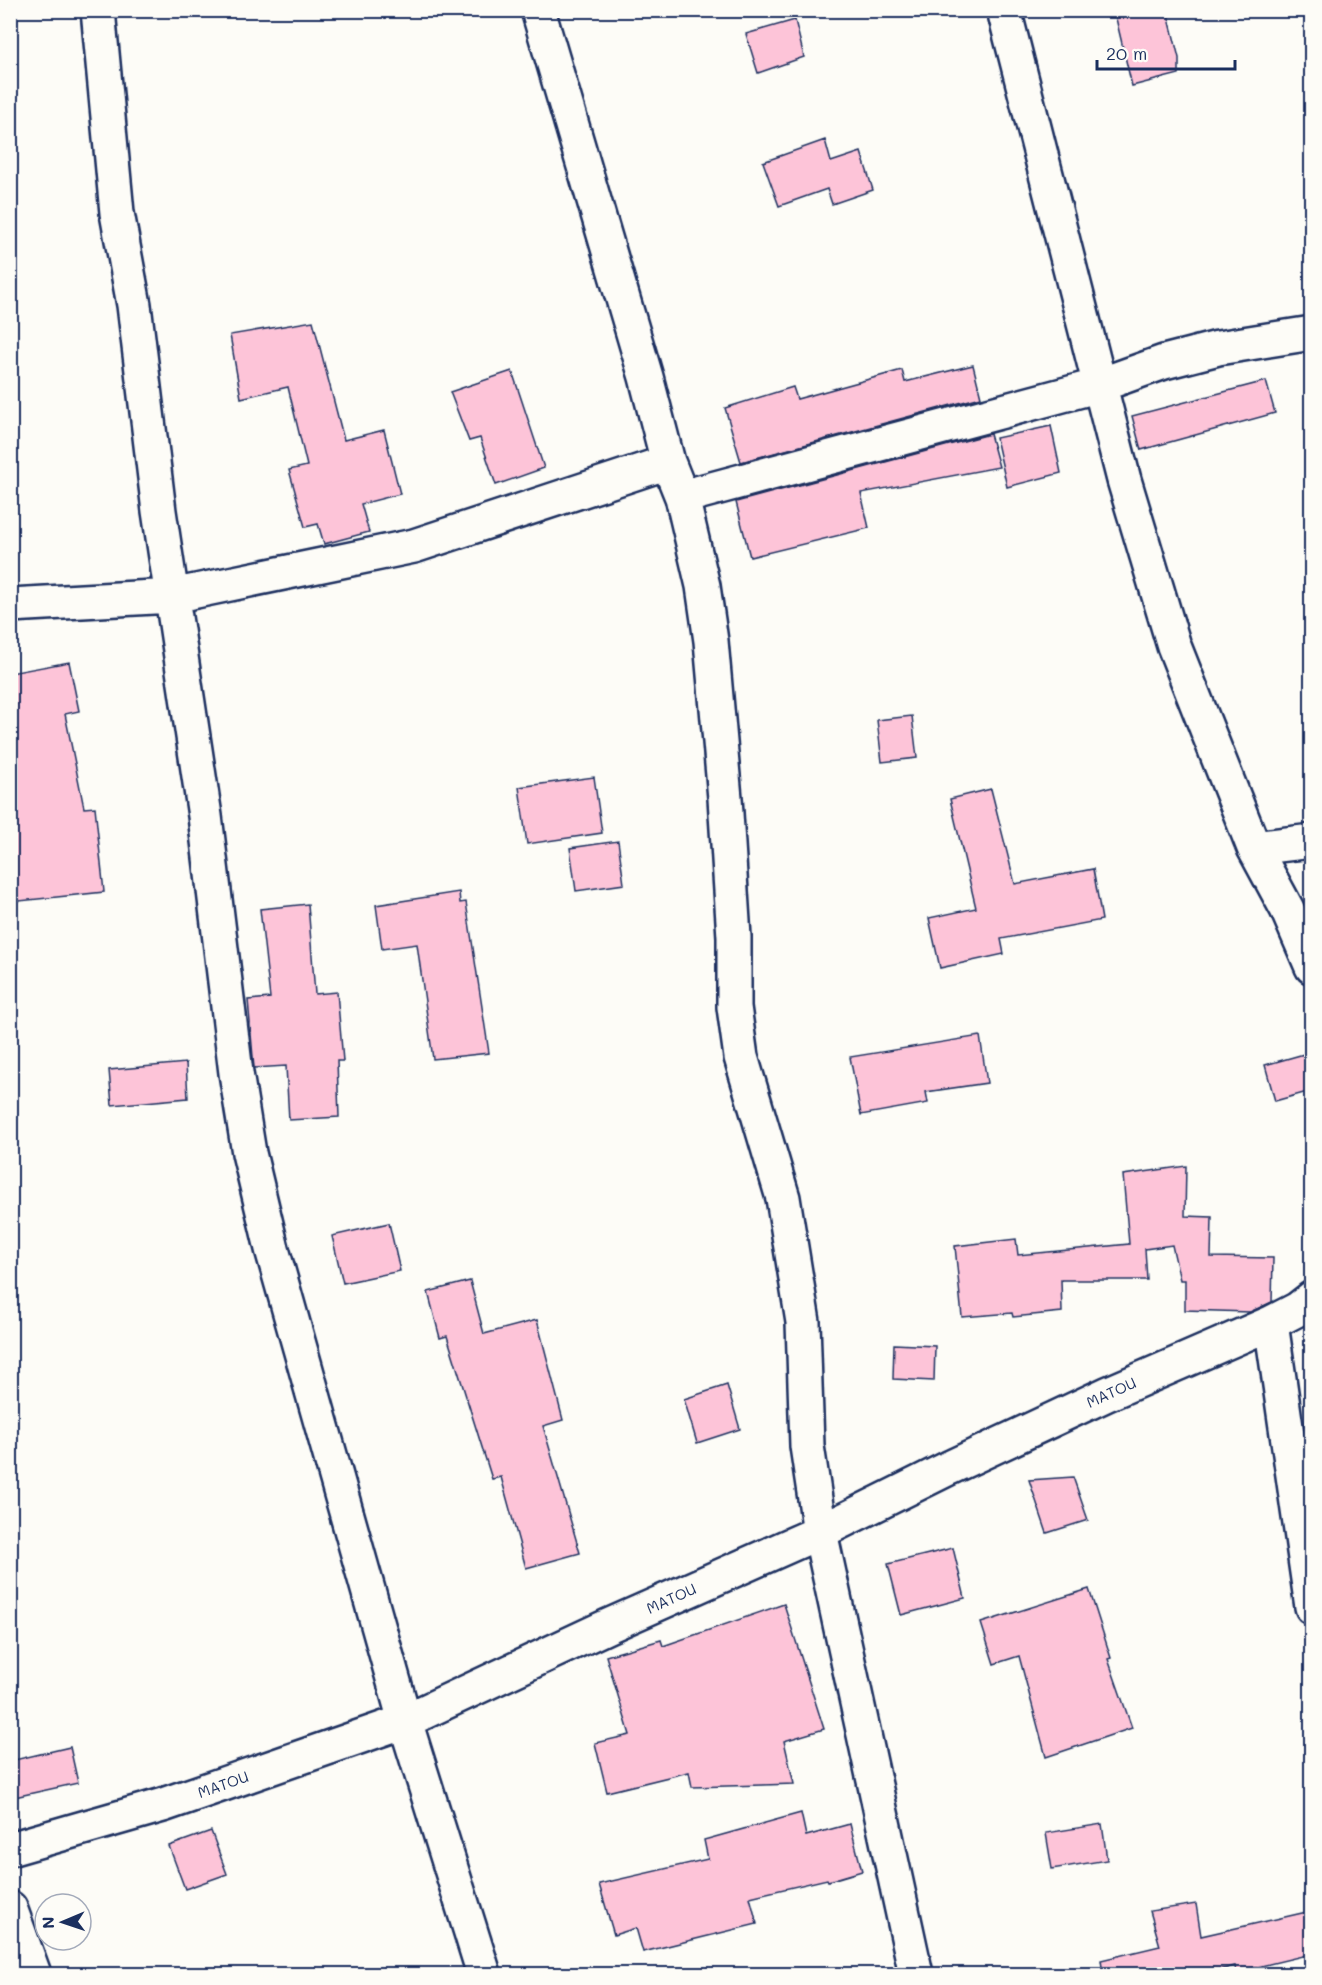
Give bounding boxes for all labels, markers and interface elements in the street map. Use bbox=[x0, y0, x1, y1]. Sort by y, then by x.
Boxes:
scale bar bbox=[1097, 33, 1235, 71]
text: 20 m bbox=[1106, 41, 1147, 65]
street label: MATOU bbox=[1083, 1372, 1139, 1412]
street label: MATOU bbox=[643, 1578, 699, 1618]
street label: MATOU bbox=[195, 1766, 251, 1802]
north arrow bbox=[33, 1892, 93, 1952]
text: N bbox=[37, 1916, 58, 1929]

